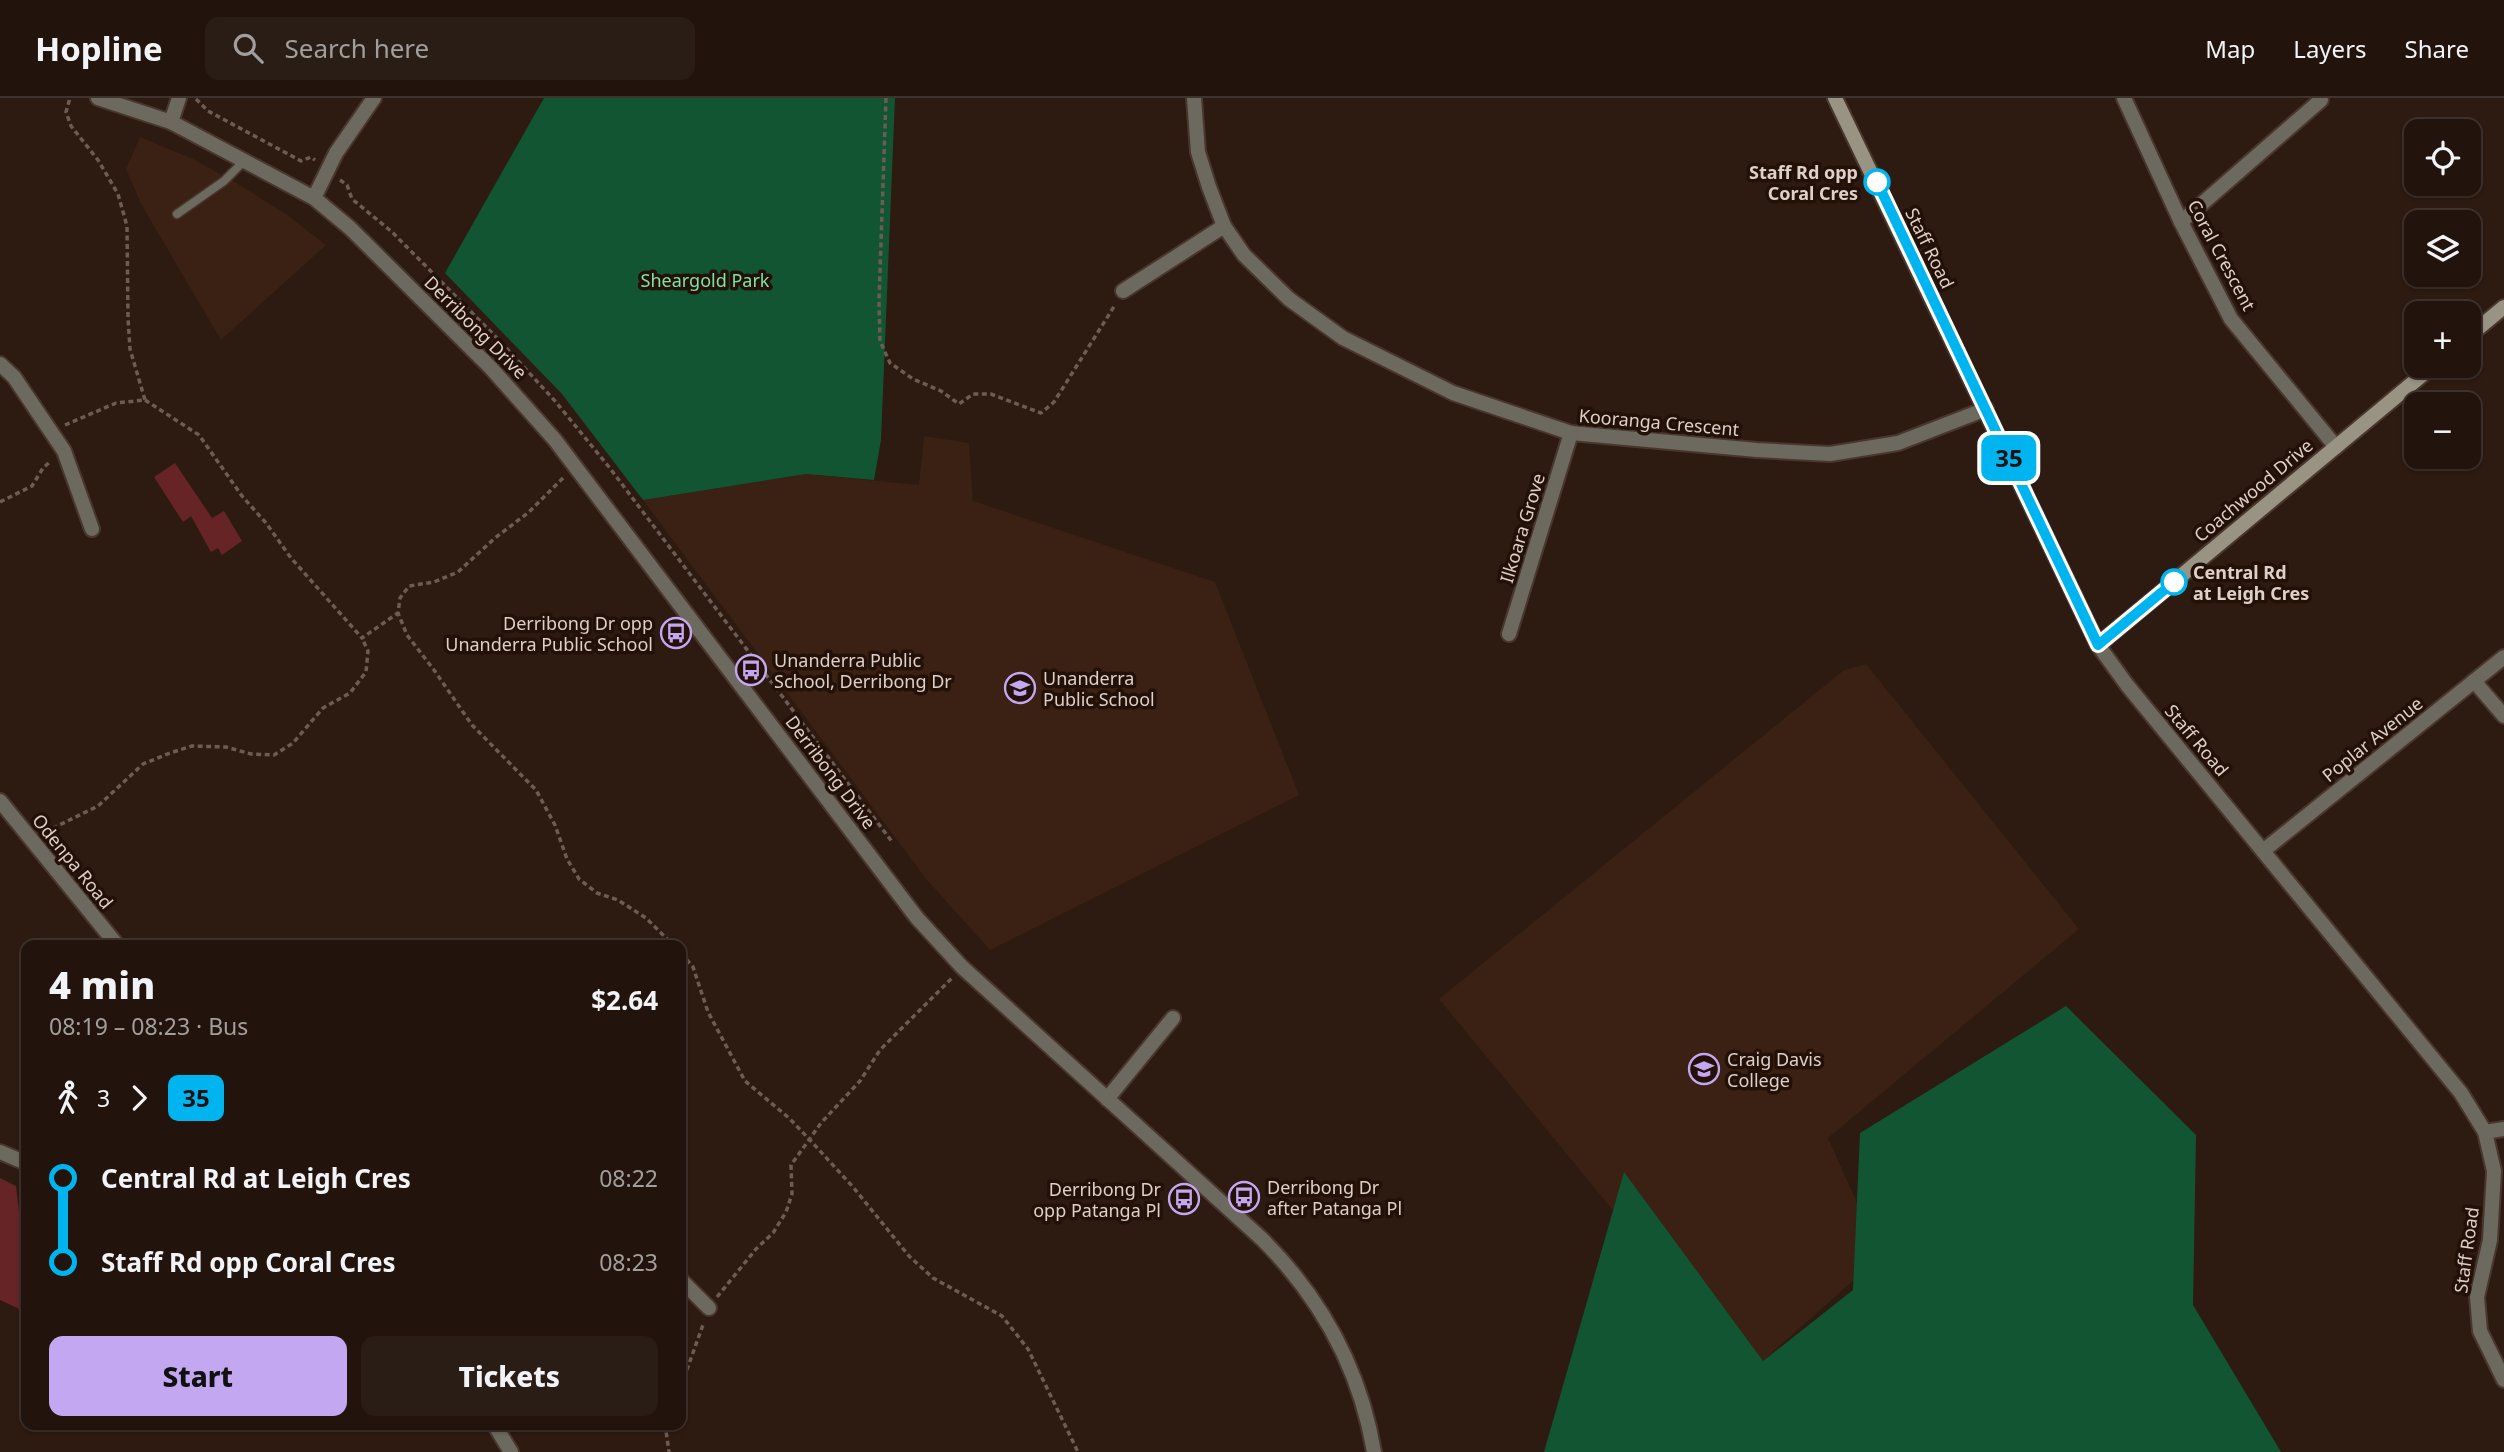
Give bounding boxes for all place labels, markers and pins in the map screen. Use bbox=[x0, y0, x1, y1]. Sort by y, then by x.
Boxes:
place label: Staff Rd opp Coral Cres bbox=[1749, 160, 1858, 205]
marker: Staff Rd opp Coral Cres bbox=[1864, 169, 1890, 195]
place label: Central Rd at Leigh Cres bbox=[2193, 560, 2309, 605]
marker: Central Rd at Leigh Cres bbox=[2161, 569, 2187, 595]
place label: Derribong Dr opp Unanderra Public School bbox=[445, 611, 653, 656]
bus stop icon: Derribong Dr opp Unanderra Public School bbox=[659, 616, 693, 650]
place label: Unanderra Public School, Derribong Dr bbox=[774, 648, 952, 693]
bus stop icon: Unanderra Public School, Derribong Dr bbox=[734, 653, 768, 687]
place label: Unanderra Public School bbox=[1043, 666, 1155, 711]
school or university icon: Unanderra Public School bbox=[1003, 671, 1037, 705]
place label: Craig Davis College bbox=[1727, 1047, 1822, 1092]
school or university icon: Craig Davis College bbox=[1687, 1052, 1721, 1086]
place label: Derribong Dr after Patanga Pl bbox=[1267, 1175, 1402, 1220]
place label: Derribong Dr opp Patanga Pl bbox=[1033, 1177, 1162, 1222]
bus stop icon: Derribong Dr after Patanga Pl bbox=[1227, 1180, 1261, 1214]
bus stop icon: Derribong Dr opp Patanga Pl bbox=[1167, 1182, 1201, 1216]

